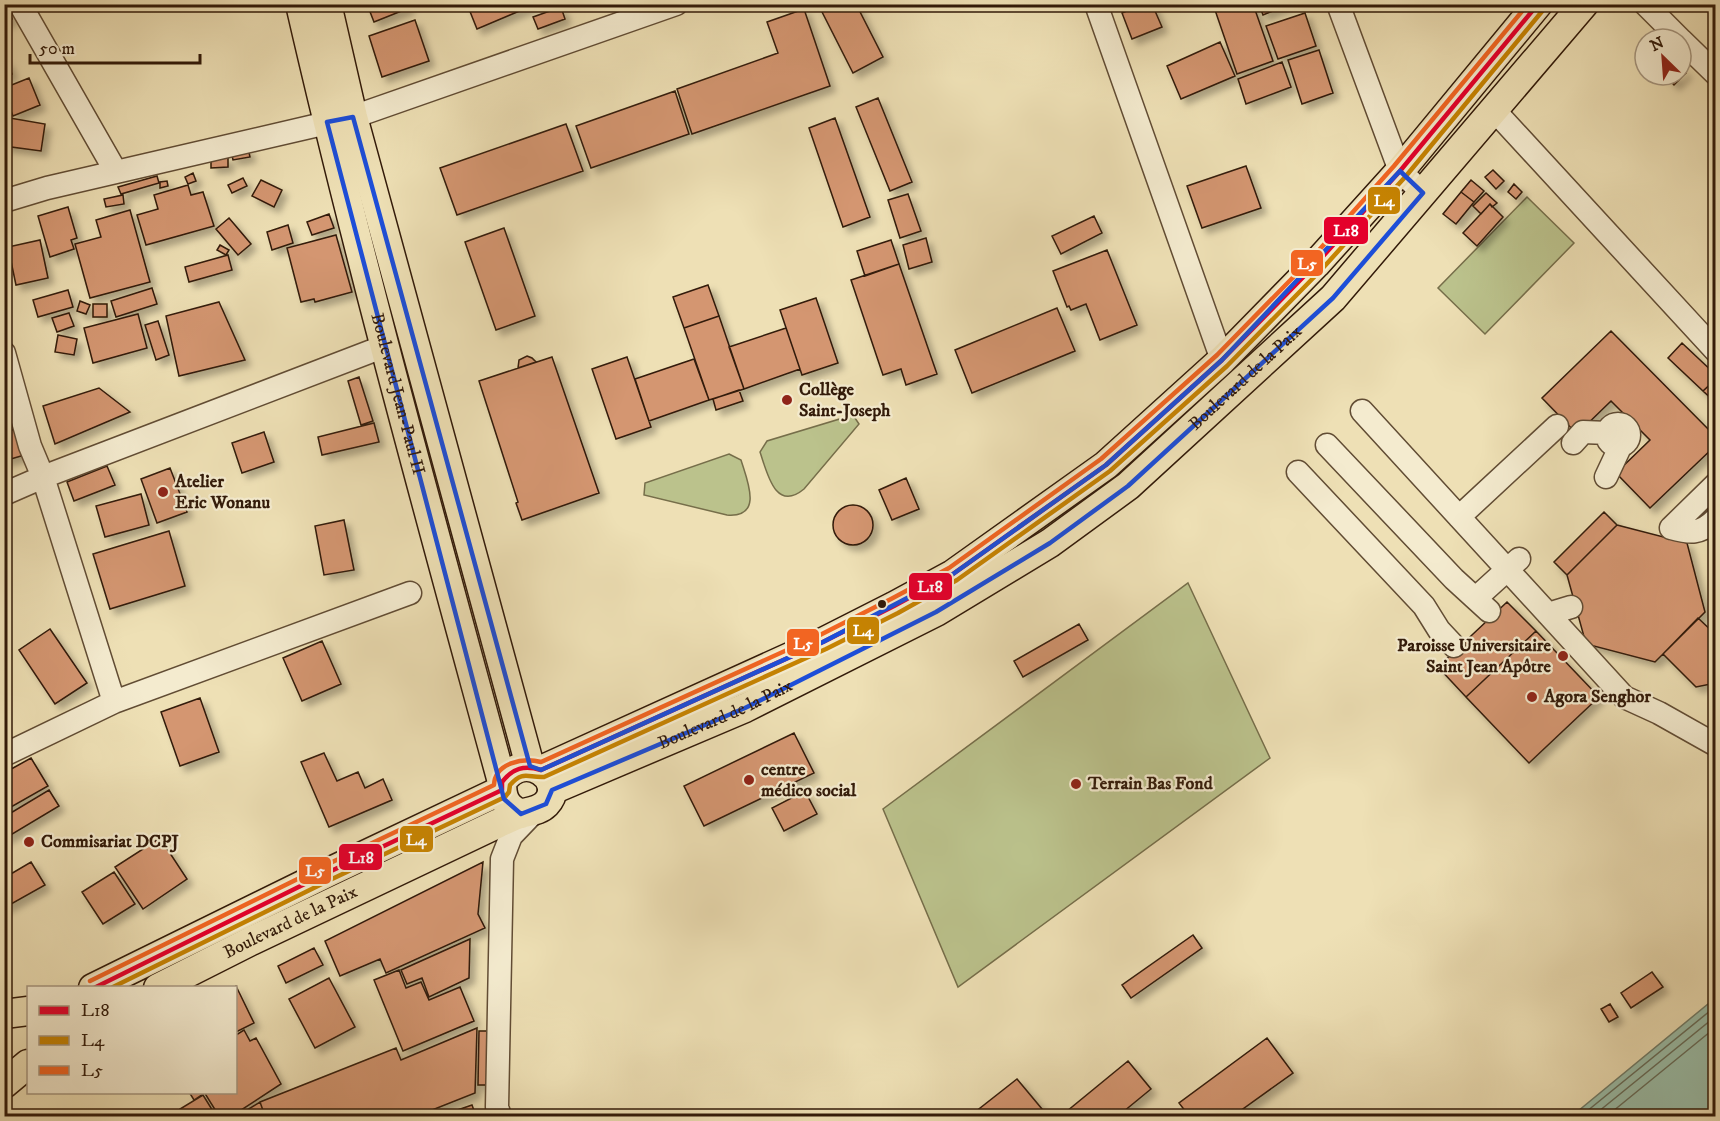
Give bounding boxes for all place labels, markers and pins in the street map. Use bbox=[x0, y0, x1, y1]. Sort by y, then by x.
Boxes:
place label: Collège Saint-Joseph bbox=[799, 379, 891, 422]
marker: Collège Saint-Joseph bbox=[780, 393, 794, 407]
place label: Atelier Eric Wonanu bbox=[174, 471, 270, 514]
marker: Atelier Eric Wonanu bbox=[156, 485, 170, 499]
unlabelled marker bbox=[876, 598, 888, 610]
place label: Paroisse Universitaire Saint Jean Apôtre bbox=[1397, 635, 1552, 678]
marker: Paroisse Universitaire Saint Jean Apôtre bbox=[1556, 649, 1570, 663]
place label: Agora Senghor bbox=[1543, 686, 1651, 708]
marker: Agora Senghor bbox=[1525, 690, 1539, 704]
place label: centre médico social bbox=[761, 759, 857, 802]
marker: centre médico social bbox=[742, 773, 756, 787]
place label: Terrain Bas Fond bbox=[1087, 773, 1214, 795]
marker: Terrain Bas Fond bbox=[1069, 777, 1083, 791]
place label: Commisariat DCPJ bbox=[41, 831, 180, 853]
marker: Commisariat DCPJ bbox=[22, 835, 36, 849]

